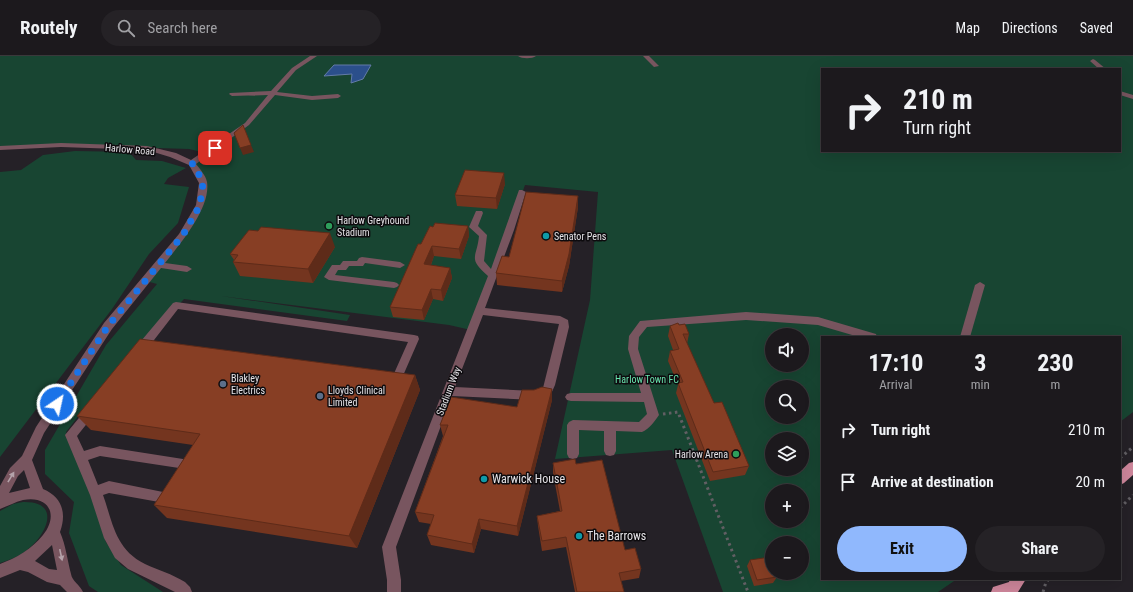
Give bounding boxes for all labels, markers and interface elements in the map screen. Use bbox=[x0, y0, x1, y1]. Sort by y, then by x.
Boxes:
search box bbox=[101, 10, 381, 46]
text: Routely bbox=[20, 16, 77, 39]
icon: search bbox=[115, 17, 137, 39]
text: Search here bbox=[147, 19, 217, 37]
text: Map bbox=[956, 20, 980, 36]
text: Directions bbox=[1002, 20, 1058, 36]
text: Saved bbox=[1080, 20, 1113, 36]
text: 210 m bbox=[903, 83, 973, 116]
icon: right bbox=[837, 84, 889, 136]
text: Turn right bbox=[903, 117, 971, 138]
pin bbox=[198, 131, 232, 165]
icon: arrive bbox=[204, 137, 226, 159]
street label: Harlow Road bbox=[104, 142, 155, 157]
place label: Harlow Greyhound Stadium bbox=[337, 215, 409, 238]
marker: Harlow Greyhound Stadium bbox=[324, 221, 334, 231]
marker: Senator Pens bbox=[541, 231, 551, 241]
place label: Senator Pens bbox=[554, 231, 607, 242]
map controls bbox=[765, 328, 809, 580]
button: sound bbox=[765, 328, 809, 372]
text: 17:10 bbox=[868, 349, 923, 377]
text: 3 bbox=[974, 349, 986, 377]
text: 230 bbox=[1037, 349, 1074, 377]
street label: Stadium Way bbox=[434, 365, 463, 417]
place label: Blakley Electrics bbox=[231, 373, 265, 396]
park label: Harlow Town FC bbox=[615, 374, 679, 385]
text: Arrival bbox=[879, 377, 912, 392]
text: min bbox=[971, 377, 990, 392]
text: m bbox=[1051, 377, 1060, 392]
marker: Blakley Electrics bbox=[218, 379, 228, 389]
button: search bbox=[765, 380, 809, 424]
position arrow bbox=[36, 383, 78, 425]
place label: Lloyds Clinical Limited bbox=[328, 385, 385, 408]
marker: Lloyds Clinical Limited bbox=[315, 391, 325, 401]
icon: right bbox=[837, 419, 859, 441]
text: Turn right bbox=[871, 421, 930, 439]
text: 210 m bbox=[1068, 421, 1105, 439]
button: layers bbox=[765, 432, 809, 476]
place label: Harlow Arena bbox=[675, 449, 728, 460]
marker: Harlow Arena bbox=[731, 449, 741, 459]
one-way arrow bbox=[8, 471, 15, 483]
icon: arrive bbox=[837, 471, 859, 493]
place label: Warwick House bbox=[492, 472, 565, 486]
text: Arrive at destination bbox=[871, 473, 994, 491]
text: 20 m bbox=[1075, 473, 1105, 491]
marker: Warwick House bbox=[479, 474, 489, 484]
button: + bbox=[765, 484, 809, 528]
button: Exit bbox=[837, 526, 967, 572]
button: Share bbox=[975, 526, 1105, 572]
place label: The Barrows bbox=[587, 529, 646, 543]
marker: The Barrows bbox=[574, 531, 584, 541]
button: − bbox=[765, 536, 809, 580]
one-way arrow bbox=[59, 549, 65, 561]

